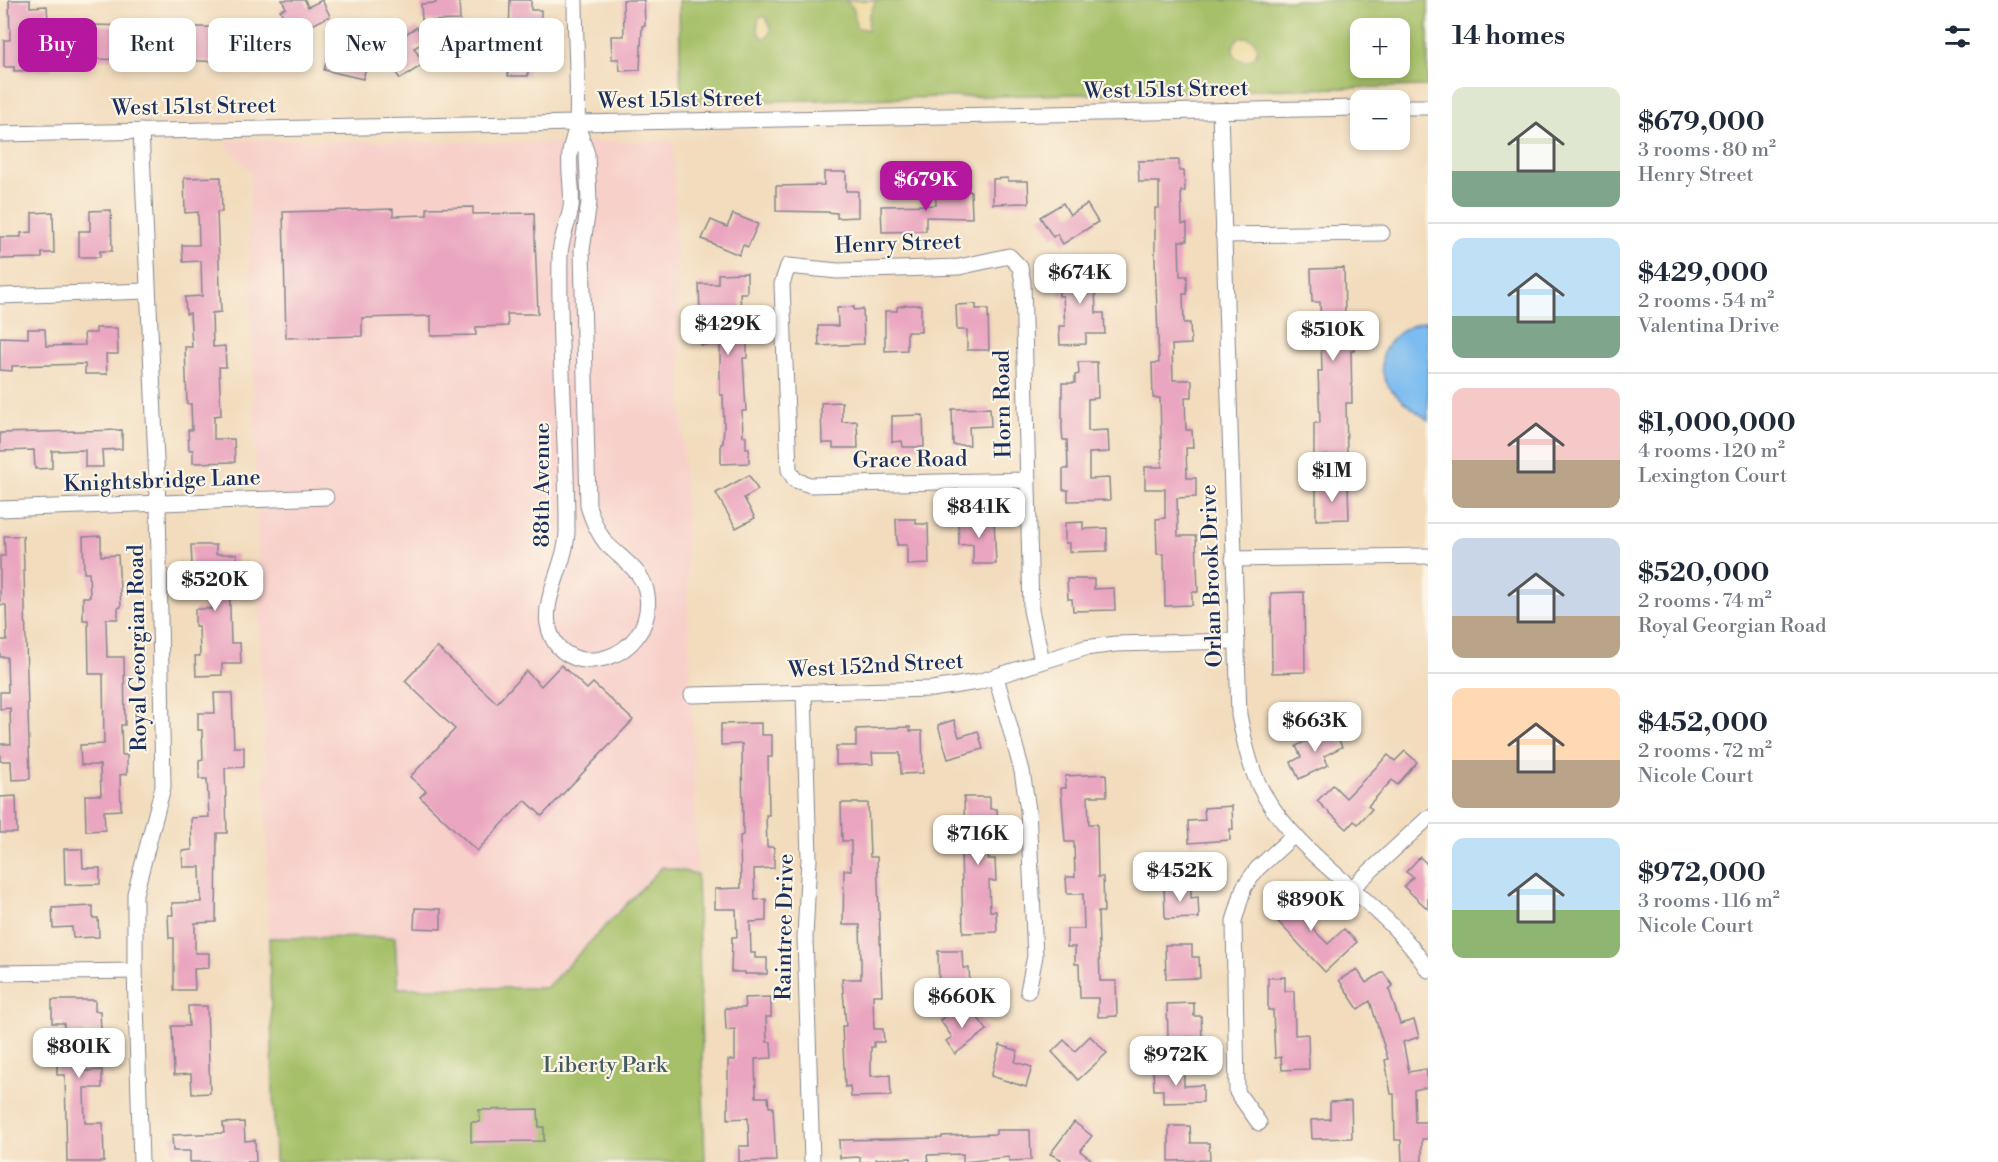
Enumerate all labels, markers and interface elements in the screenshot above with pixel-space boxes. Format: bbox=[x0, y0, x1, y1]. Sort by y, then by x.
chip: Buy bbox=[18, 18, 97, 72]
chip: Rent bbox=[109, 18, 196, 72]
chip: Filters bbox=[208, 18, 313, 72]
chip: New bbox=[325, 18, 407, 72]
chip: Apartment bbox=[419, 18, 564, 72]
map controls bbox=[1350, 18, 1410, 150]
button: + bbox=[1350, 18, 1410, 78]
text: 14 homes bbox=[1452, 20, 1565, 52]
icon: filters bbox=[1941, 20, 1974, 53]
street label: West 151st Street bbox=[1082, 75, 1249, 105]
street label: West 151st Street bbox=[596, 85, 763, 115]
button: − bbox=[1350, 90, 1410, 150]
street label: West 151st Street bbox=[110, 92, 277, 122]
text: $679,000 bbox=[1638, 106, 1765, 138]
icon: home bbox=[1500, 111, 1572, 183]
text: 3 rooms · 80 m² bbox=[1638, 138, 1776, 163]
pin: $679K bbox=[884, 161, 968, 212]
text: Henry Street bbox=[1638, 163, 1754, 188]
text: $679K bbox=[894, 168, 958, 193]
street label: Henry Street bbox=[834, 228, 962, 260]
pin: $674K bbox=[1038, 254, 1122, 305]
text: $429,000 bbox=[1638, 257, 1768, 289]
text: $674K bbox=[1048, 261, 1112, 286]
icon: home bbox=[1500, 262, 1572, 334]
text: 2 rooms · 54 m² bbox=[1638, 289, 1774, 314]
pin: $429K bbox=[686, 305, 770, 356]
pin: $510K bbox=[1291, 311, 1375, 362]
text: $429K bbox=[695, 312, 761, 337]
text: Valentina Drive bbox=[1638, 314, 1779, 339]
text: $510K bbox=[1301, 318, 1365, 343]
street label: Horn Road bbox=[989, 349, 1017, 458]
text: $1,000,000 bbox=[1638, 407, 1796, 439]
icon: home bbox=[1500, 412, 1572, 484]
street label: 88th Avenue bbox=[529, 422, 556, 548]
text: 4 rooms · 120 m² bbox=[1638, 439, 1785, 464]
street label: Grace Road bbox=[852, 445, 968, 474]
pin: $1M bbox=[1303, 452, 1361, 503]
text: $1M bbox=[1312, 459, 1352, 484]
street label: Knightsbridge Lane bbox=[63, 464, 261, 498]
text: Lexington Court bbox=[1638, 464, 1787, 489]
street label: Orlan Brook Drive bbox=[1195, 484, 1229, 668]
pin: $841K bbox=[937, 488, 1021, 539]
text: $841K bbox=[947, 495, 1011, 520]
street label: Royal Georgian Road bbox=[123, 544, 153, 752]
text: $520,000 bbox=[1638, 557, 1769, 589]
pin: $520K bbox=[173, 561, 257, 612]
icon: home bbox=[1500, 562, 1572, 634]
text: $520K bbox=[181, 568, 249, 593]
text: 2 rooms · 74 m² bbox=[1638, 589, 1772, 614]
text: Royal Georgian Road bbox=[1638, 614, 1826, 639]
street label: West 152nd Street bbox=[787, 648, 965, 684]
pin: $663K bbox=[1273, 702, 1357, 753]
text: $452,000 bbox=[1638, 707, 1768, 739]
text: $663K bbox=[1282, 709, 1348, 734]
icon: home bbox=[1500, 712, 1572, 784]
text: 2 rooms · 72 m² bbox=[1638, 739, 1772, 764]
text: Nicole Court bbox=[1638, 764, 1754, 789]
pin: $716K bbox=[936, 815, 1020, 866]
text: $716K bbox=[947, 822, 1009, 847]
pin: $452K bbox=[1138, 852, 1222, 903]
street label: Raintree Drive bbox=[770, 853, 800, 1001]
text: $972,000 bbox=[1638, 857, 1766, 889]
text: $452K bbox=[1147, 859, 1213, 884]
icon: home bbox=[1500, 862, 1572, 934]
pin: $890K bbox=[1269, 881, 1353, 932]
text: $890K bbox=[1277, 888, 1345, 913]
text: 3 rooms · 116 m² bbox=[1638, 889, 1780, 914]
text: Nicole Court bbox=[1638, 914, 1754, 939]
pin: $660K bbox=[920, 978, 1004, 1029]
text: $660K bbox=[928, 985, 996, 1010]
pin: $801K bbox=[37, 1028, 121, 1079]
text: $801K bbox=[47, 1035, 111, 1060]
pin: $972K bbox=[1134, 1036, 1218, 1087]
text: $972K bbox=[1144, 1043, 1208, 1068]
park label: Liberty Park bbox=[543, 1052, 669, 1079]

